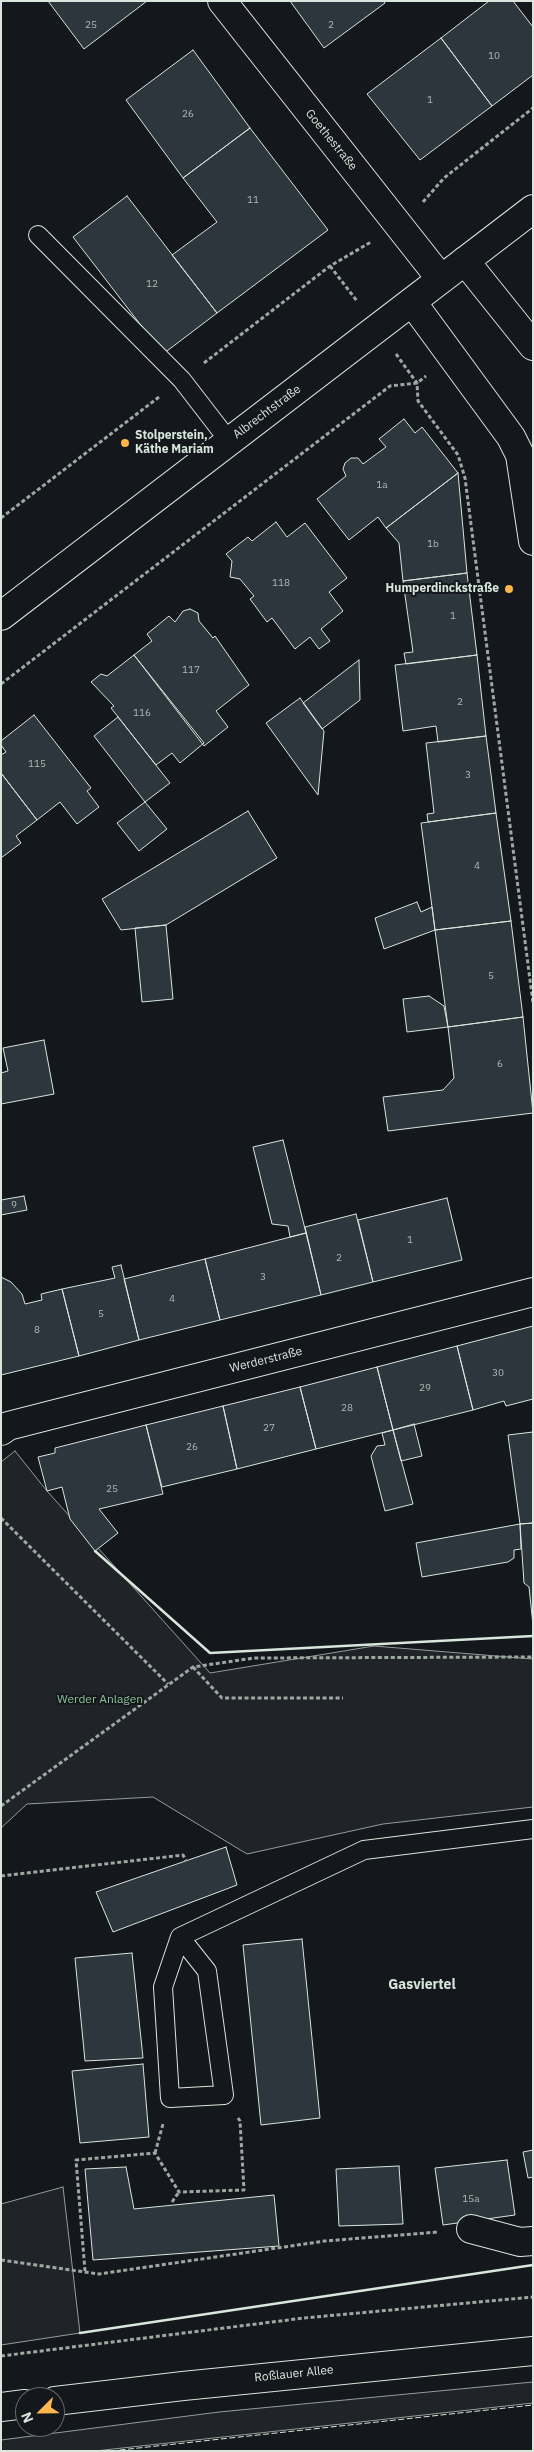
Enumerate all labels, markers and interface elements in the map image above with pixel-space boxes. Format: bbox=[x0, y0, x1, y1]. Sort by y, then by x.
house number: 25 bbox=[85, 19, 97, 31]
house number: 2 bbox=[328, 19, 334, 31]
house number: 10 bbox=[488, 50, 500, 62]
house number: 1 bbox=[427, 94, 433, 106]
street label: Goethestraße bbox=[302, 107, 360, 173]
house number: 26 bbox=[182, 108, 194, 120]
house number: 11 bbox=[247, 194, 259, 206]
house number: 12 bbox=[146, 278, 158, 290]
street label: Albrechtstraße bbox=[230, 382, 304, 442]
place label: Stolperstein, Käthe Mariam bbox=[135, 429, 214, 457]
marker: Stolperstein, Käthe Mariam bbox=[119, 437, 131, 449]
house number: 1a bbox=[376, 479, 388, 491]
house number: 1b bbox=[427, 538, 439, 550]
house number: 118 bbox=[272, 577, 290, 589]
place label: Humperdinckstraße bbox=[386, 582, 499, 596]
marker: Humperdinckstraße bbox=[503, 583, 515, 595]
house number: 1 bbox=[450, 610, 456, 622]
house number: 117 bbox=[182, 664, 200, 676]
house number: 2 bbox=[457, 696, 463, 708]
house number: 116 bbox=[133, 707, 151, 719]
house number: 115 bbox=[28, 758, 46, 770]
house number: 3 bbox=[465, 769, 471, 781]
house number: 4 bbox=[474, 860, 480, 872]
house number: 5 bbox=[488, 970, 494, 982]
house number: 6 bbox=[497, 1058, 503, 1070]
house number: 9 bbox=[11, 1199, 17, 1211]
house number: 1 bbox=[407, 1234, 413, 1246]
house number: 2 bbox=[336, 1252, 342, 1264]
house number: 3 bbox=[260, 1271, 266, 1283]
house number: 4 bbox=[169, 1293, 175, 1305]
house number: 5 bbox=[98, 1308, 104, 1320]
house number: 8 bbox=[34, 1324, 40, 1336]
street label: Werderstraße bbox=[228, 1344, 304, 1376]
house number: 30 bbox=[492, 1367, 504, 1379]
house number: 29 bbox=[419, 1382, 431, 1394]
house number: 28 bbox=[341, 1402, 353, 1414]
house number: 27 bbox=[263, 1422, 275, 1434]
house number: 26 bbox=[186, 1441, 198, 1453]
house number: 25 bbox=[106, 1483, 118, 1495]
park label: Werder Anlagen bbox=[57, 1693, 143, 1707]
district label: Gasviertel bbox=[388, 1977, 456, 1993]
house number: 15a bbox=[462, 2193, 480, 2205]
street label: Roßlauer Allee bbox=[254, 2363, 334, 2385]
north arrow bbox=[15, 2387, 65, 2437]
text: N bbox=[17, 2409, 37, 2426]

